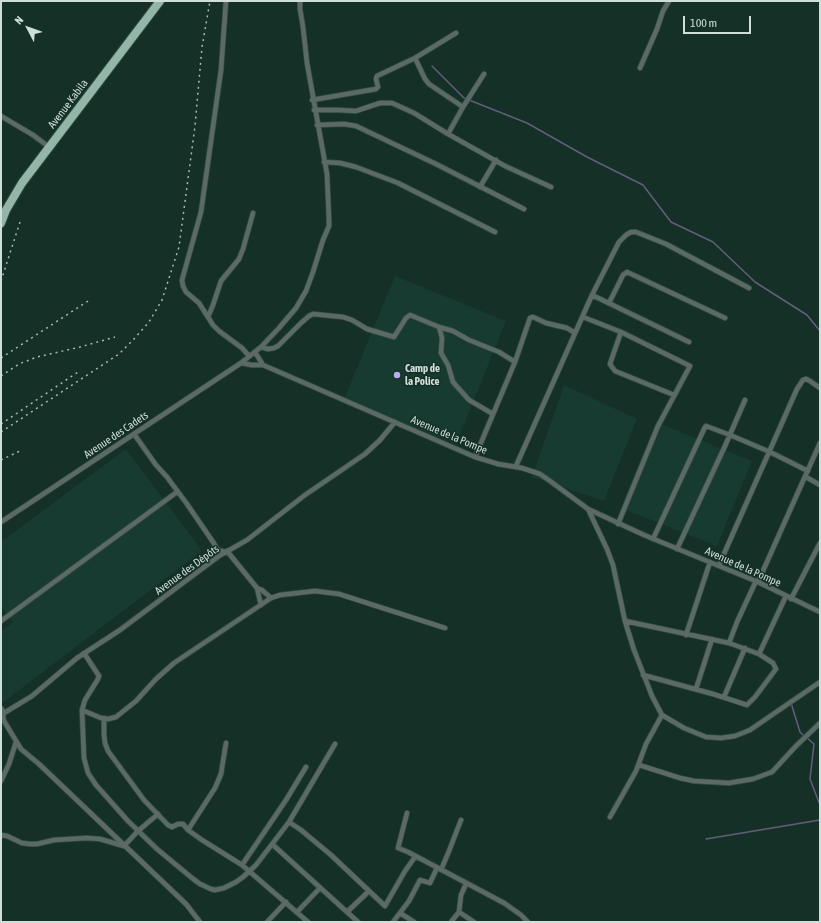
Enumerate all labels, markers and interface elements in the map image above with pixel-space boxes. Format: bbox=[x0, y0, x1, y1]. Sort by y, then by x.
north arrow bbox=[8, 8, 48, 48]
scale bar bbox=[685, 8, 753, 34]
text: N bbox=[12, 14, 26, 27]
text: 100 m bbox=[690, 16, 717, 30]
street label: Avenue Kabila bbox=[45, 77, 91, 131]
place label: Camp de la Police bbox=[405, 362, 440, 388]
marker: Camp de la Police bbox=[392, 370, 402, 380]
street label: Avenue des Cadets bbox=[81, 409, 151, 461]
street label: Avenue de la Pompe bbox=[409, 413, 489, 457]
street label: Avenue des Dépôts bbox=[152, 542, 222, 598]
street label: Avenue de la Pompe bbox=[703, 544, 783, 590]

